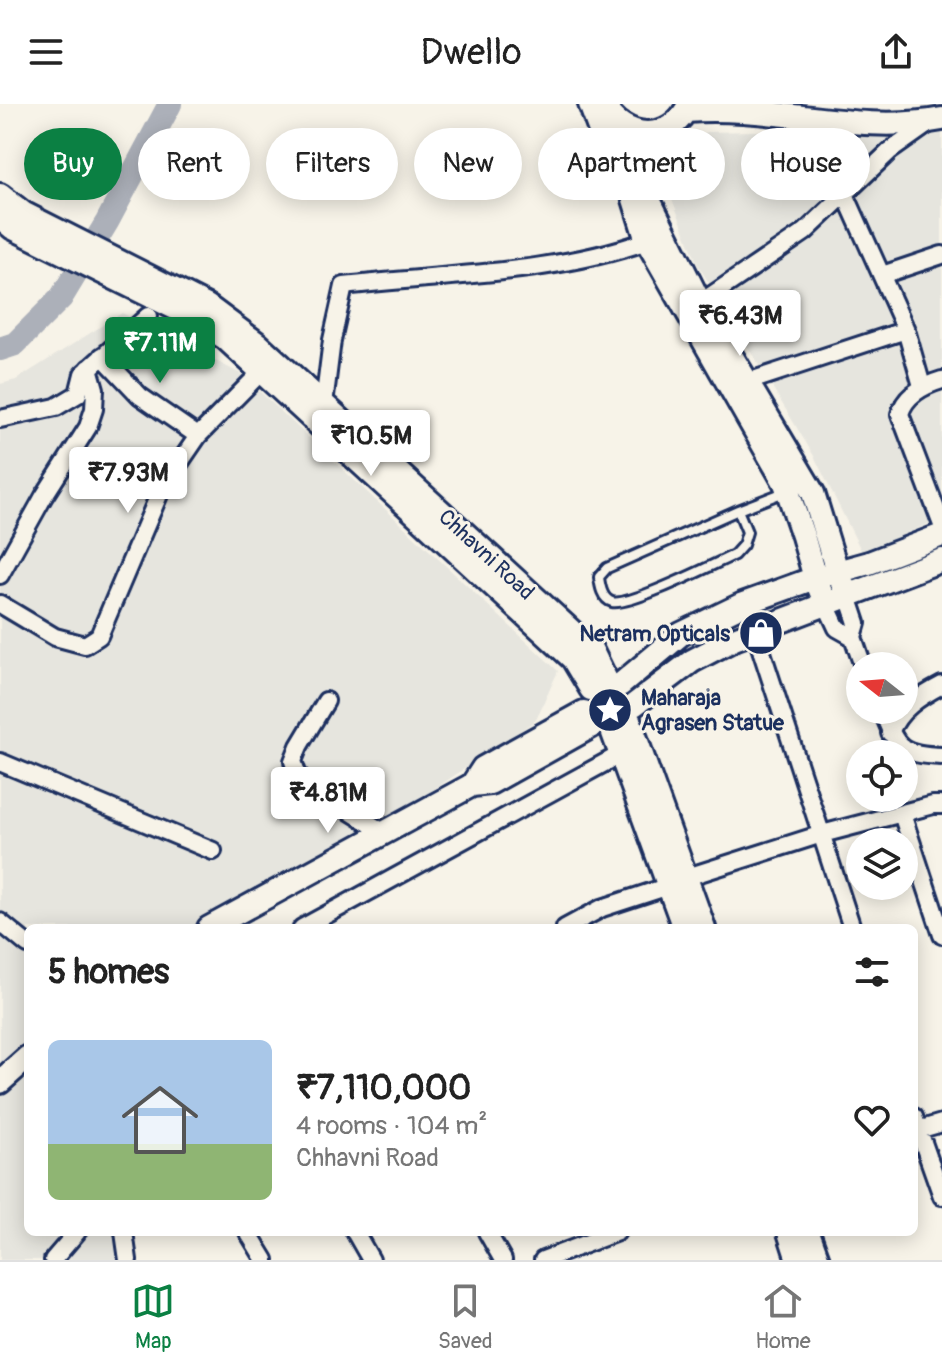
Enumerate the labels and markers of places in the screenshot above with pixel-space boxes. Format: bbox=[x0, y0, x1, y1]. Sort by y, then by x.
pin: ₹6.43M bbox=[675, 290, 805, 358]
pin: ₹7.11M bbox=[95, 317, 225, 385]
pin: ₹10.5M bbox=[306, 410, 436, 478]
pin: ₹7.93M bbox=[63, 447, 193, 515]
shop icon: Netram Opticals bbox=[737, 609, 785, 657]
place label: Netram Opticals bbox=[579, 620, 730, 648]
place label: Maharaja Agrasen Statue bbox=[641, 684, 785, 737]
place icon: Maharaja Agrasen Statue bbox=[586, 686, 634, 734]
pin: ₹4.81M bbox=[263, 767, 393, 835]

